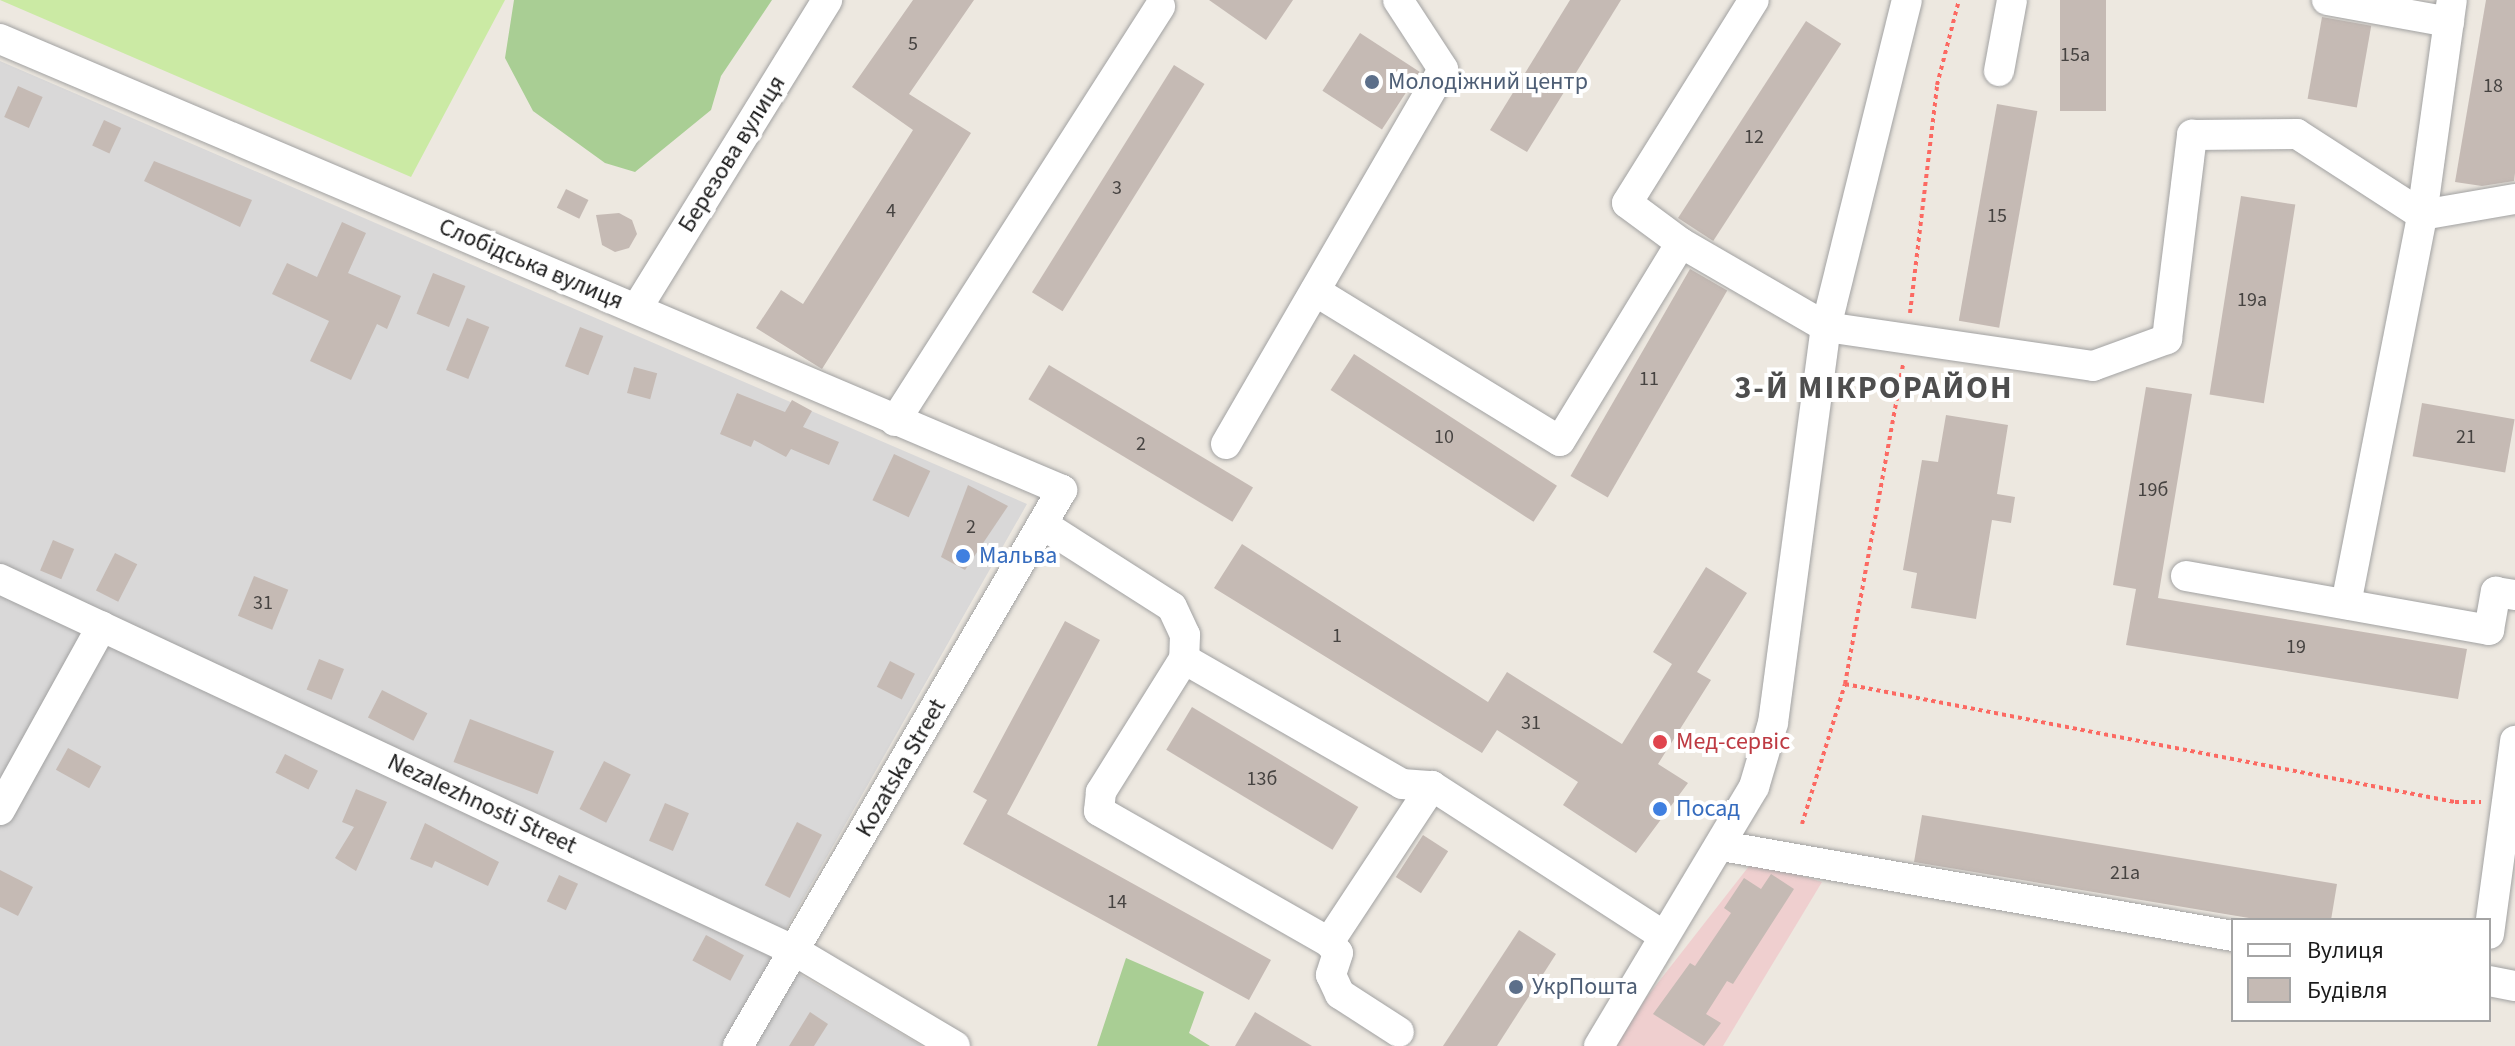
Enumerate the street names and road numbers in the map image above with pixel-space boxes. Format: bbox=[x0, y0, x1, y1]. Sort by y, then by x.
street label: Березова вулиця bbox=[672, 70, 792, 238]
street label: Слобідська вулиця bbox=[434, 212, 628, 316]
street label: Kozatska Street bbox=[850, 694, 952, 842]
street label: Nezalezhnosti Street bbox=[383, 748, 581, 860]

